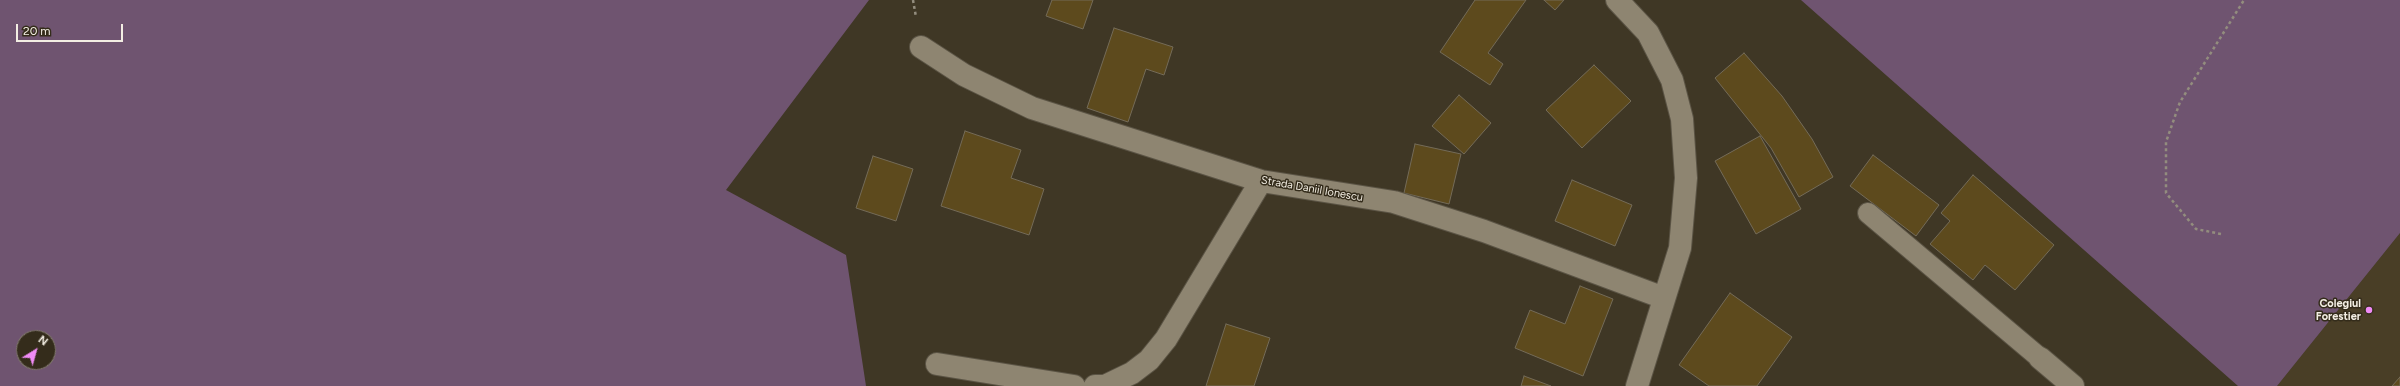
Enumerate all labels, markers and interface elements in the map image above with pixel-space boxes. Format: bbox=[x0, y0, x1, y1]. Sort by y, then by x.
scale bar bbox=[18, 16, 125, 42]
text: 20 m bbox=[23, 24, 51, 38]
street label: Strada Daniil Ionescu bbox=[1260, 174, 1364, 204]
place label: Colegiul Forestier bbox=[2316, 297, 2361, 323]
marker: Colegiul Forestier bbox=[2364, 305, 2374, 315]
north arrow bbox=[16, 330, 56, 370]
text: N bbox=[36, 333, 50, 349]

